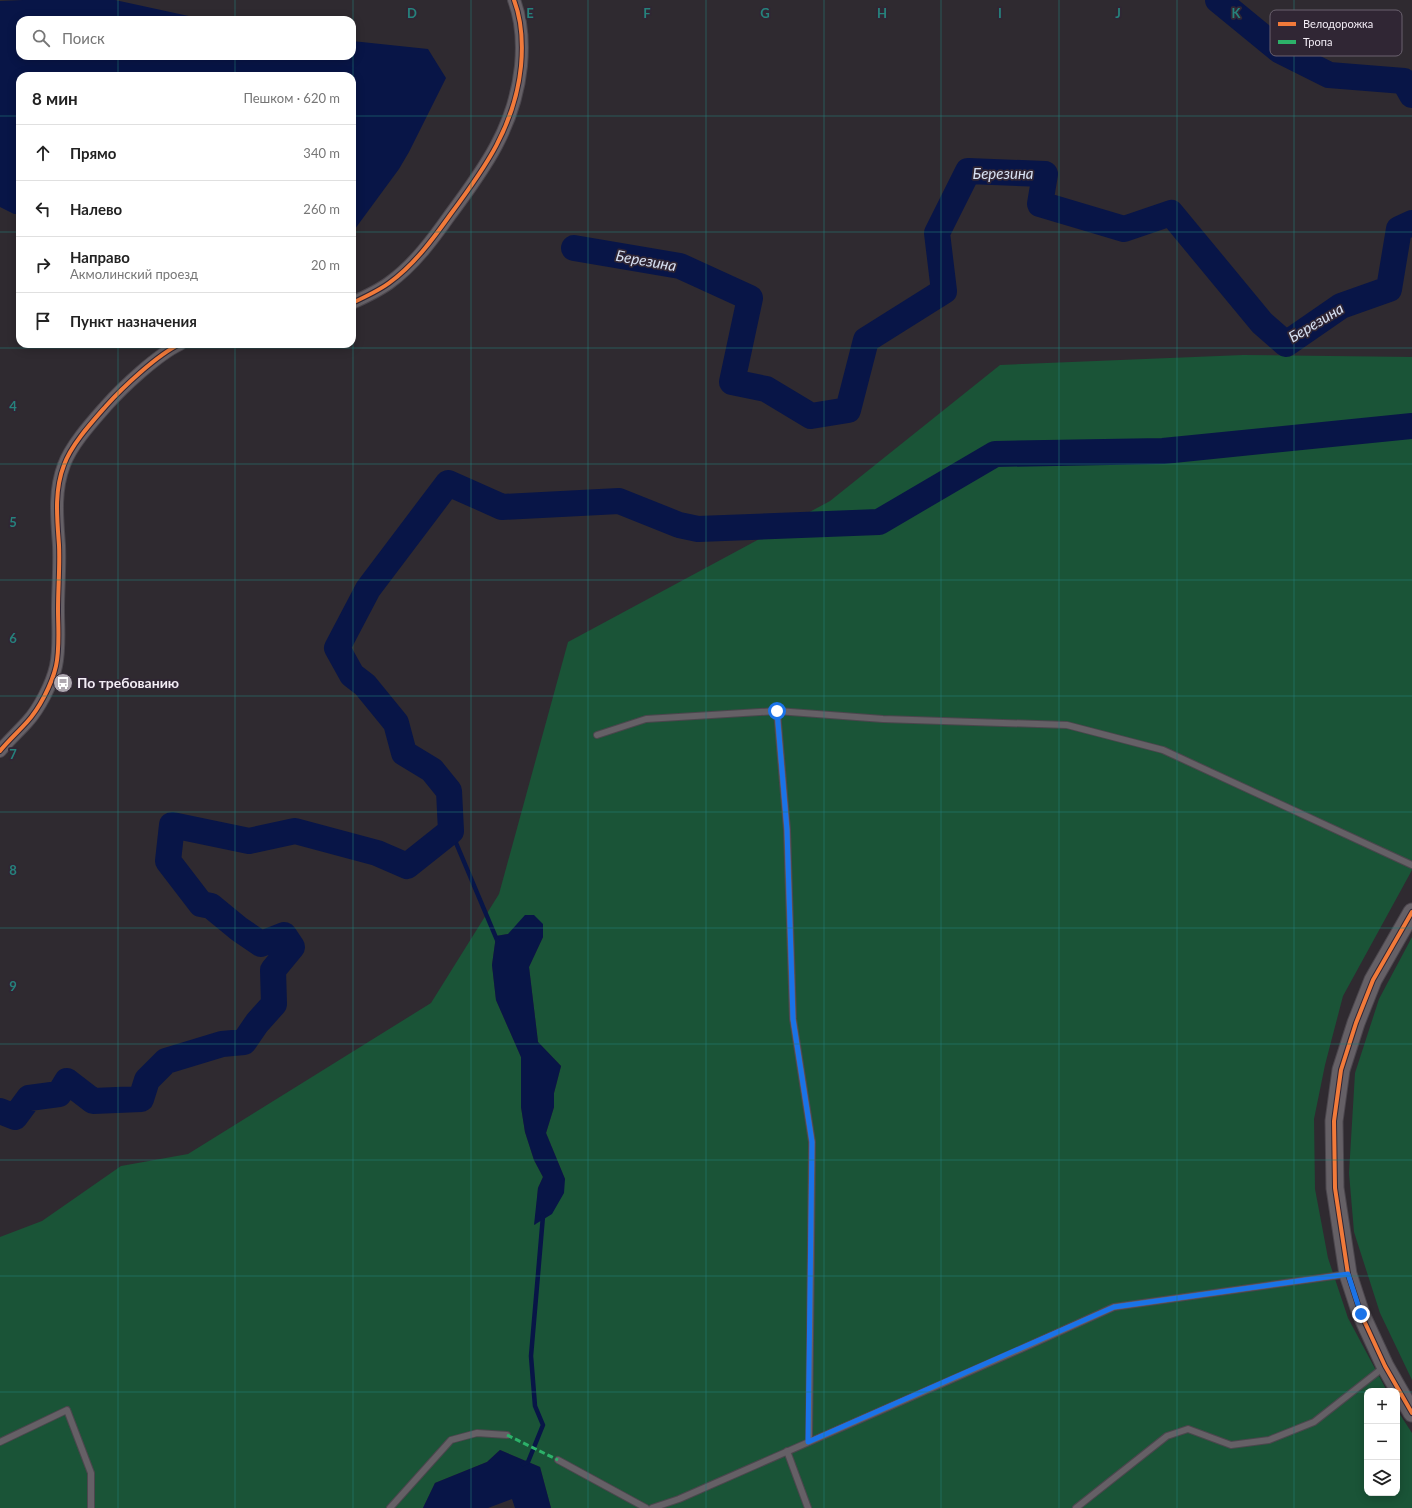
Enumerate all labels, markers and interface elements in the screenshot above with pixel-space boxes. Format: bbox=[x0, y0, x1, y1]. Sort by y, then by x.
text: D bbox=[407, 5, 417, 21]
text: E bbox=[526, 5, 534, 21]
text: F bbox=[643, 5, 651, 21]
text: G bbox=[760, 5, 770, 21]
text: H bbox=[877, 5, 887, 21]
text: I bbox=[998, 5, 1002, 21]
text: J bbox=[1115, 5, 1121, 21]
text: K bbox=[1232, 5, 1242, 21]
legend bbox=[1270, 10, 1402, 56]
search box bbox=[16, 16, 356, 60]
text: Велодорожка bbox=[1303, 17, 1373, 30]
icon: search bbox=[30, 27, 52, 49]
text: Поиск bbox=[62, 29, 105, 47]
text: Тропа bbox=[1303, 35, 1332, 48]
text: 8 мин bbox=[32, 88, 78, 109]
text: Пешком · 620 m bbox=[243, 90, 340, 106]
icon: ahead bbox=[32, 142, 54, 164]
text: Прямо bbox=[70, 144, 116, 162]
text: 340 m bbox=[303, 145, 340, 161]
water label: Березина bbox=[972, 164, 1034, 182]
icon: left bbox=[32, 198, 54, 220]
text: Налево bbox=[70, 200, 122, 218]
text: 260 m bbox=[303, 201, 340, 217]
water label: Березина bbox=[615, 246, 678, 274]
text: Направо bbox=[70, 248, 130, 266]
icon: right bbox=[32, 254, 54, 276]
text: 20 m bbox=[311, 257, 340, 273]
text: Акмолинский проезд bbox=[70, 266, 198, 282]
water label: Березина bbox=[1285, 299, 1347, 346]
icon: arrive bbox=[32, 310, 54, 332]
text: Пункт назначения bbox=[70, 312, 197, 330]
text: 4 bbox=[9, 398, 17, 414]
text: 5 bbox=[9, 514, 17, 530]
text: 6 bbox=[9, 630, 17, 646]
bus stop icon: По требованию bbox=[52, 672, 74, 694]
place label: По требованию bbox=[77, 674, 179, 691]
route start bbox=[768, 702, 786, 720]
text: 7 bbox=[9, 746, 17, 762]
text: 8 bbox=[9, 862, 17, 878]
text: 9 bbox=[9, 978, 17, 994]
route end bbox=[1352, 1305, 1370, 1323]
map controls bbox=[1364, 1388, 1400, 1496]
button: + bbox=[1364, 1388, 1400, 1424]
button: − bbox=[1364, 1424, 1400, 1460]
button: layers bbox=[1364, 1460, 1400, 1496]

